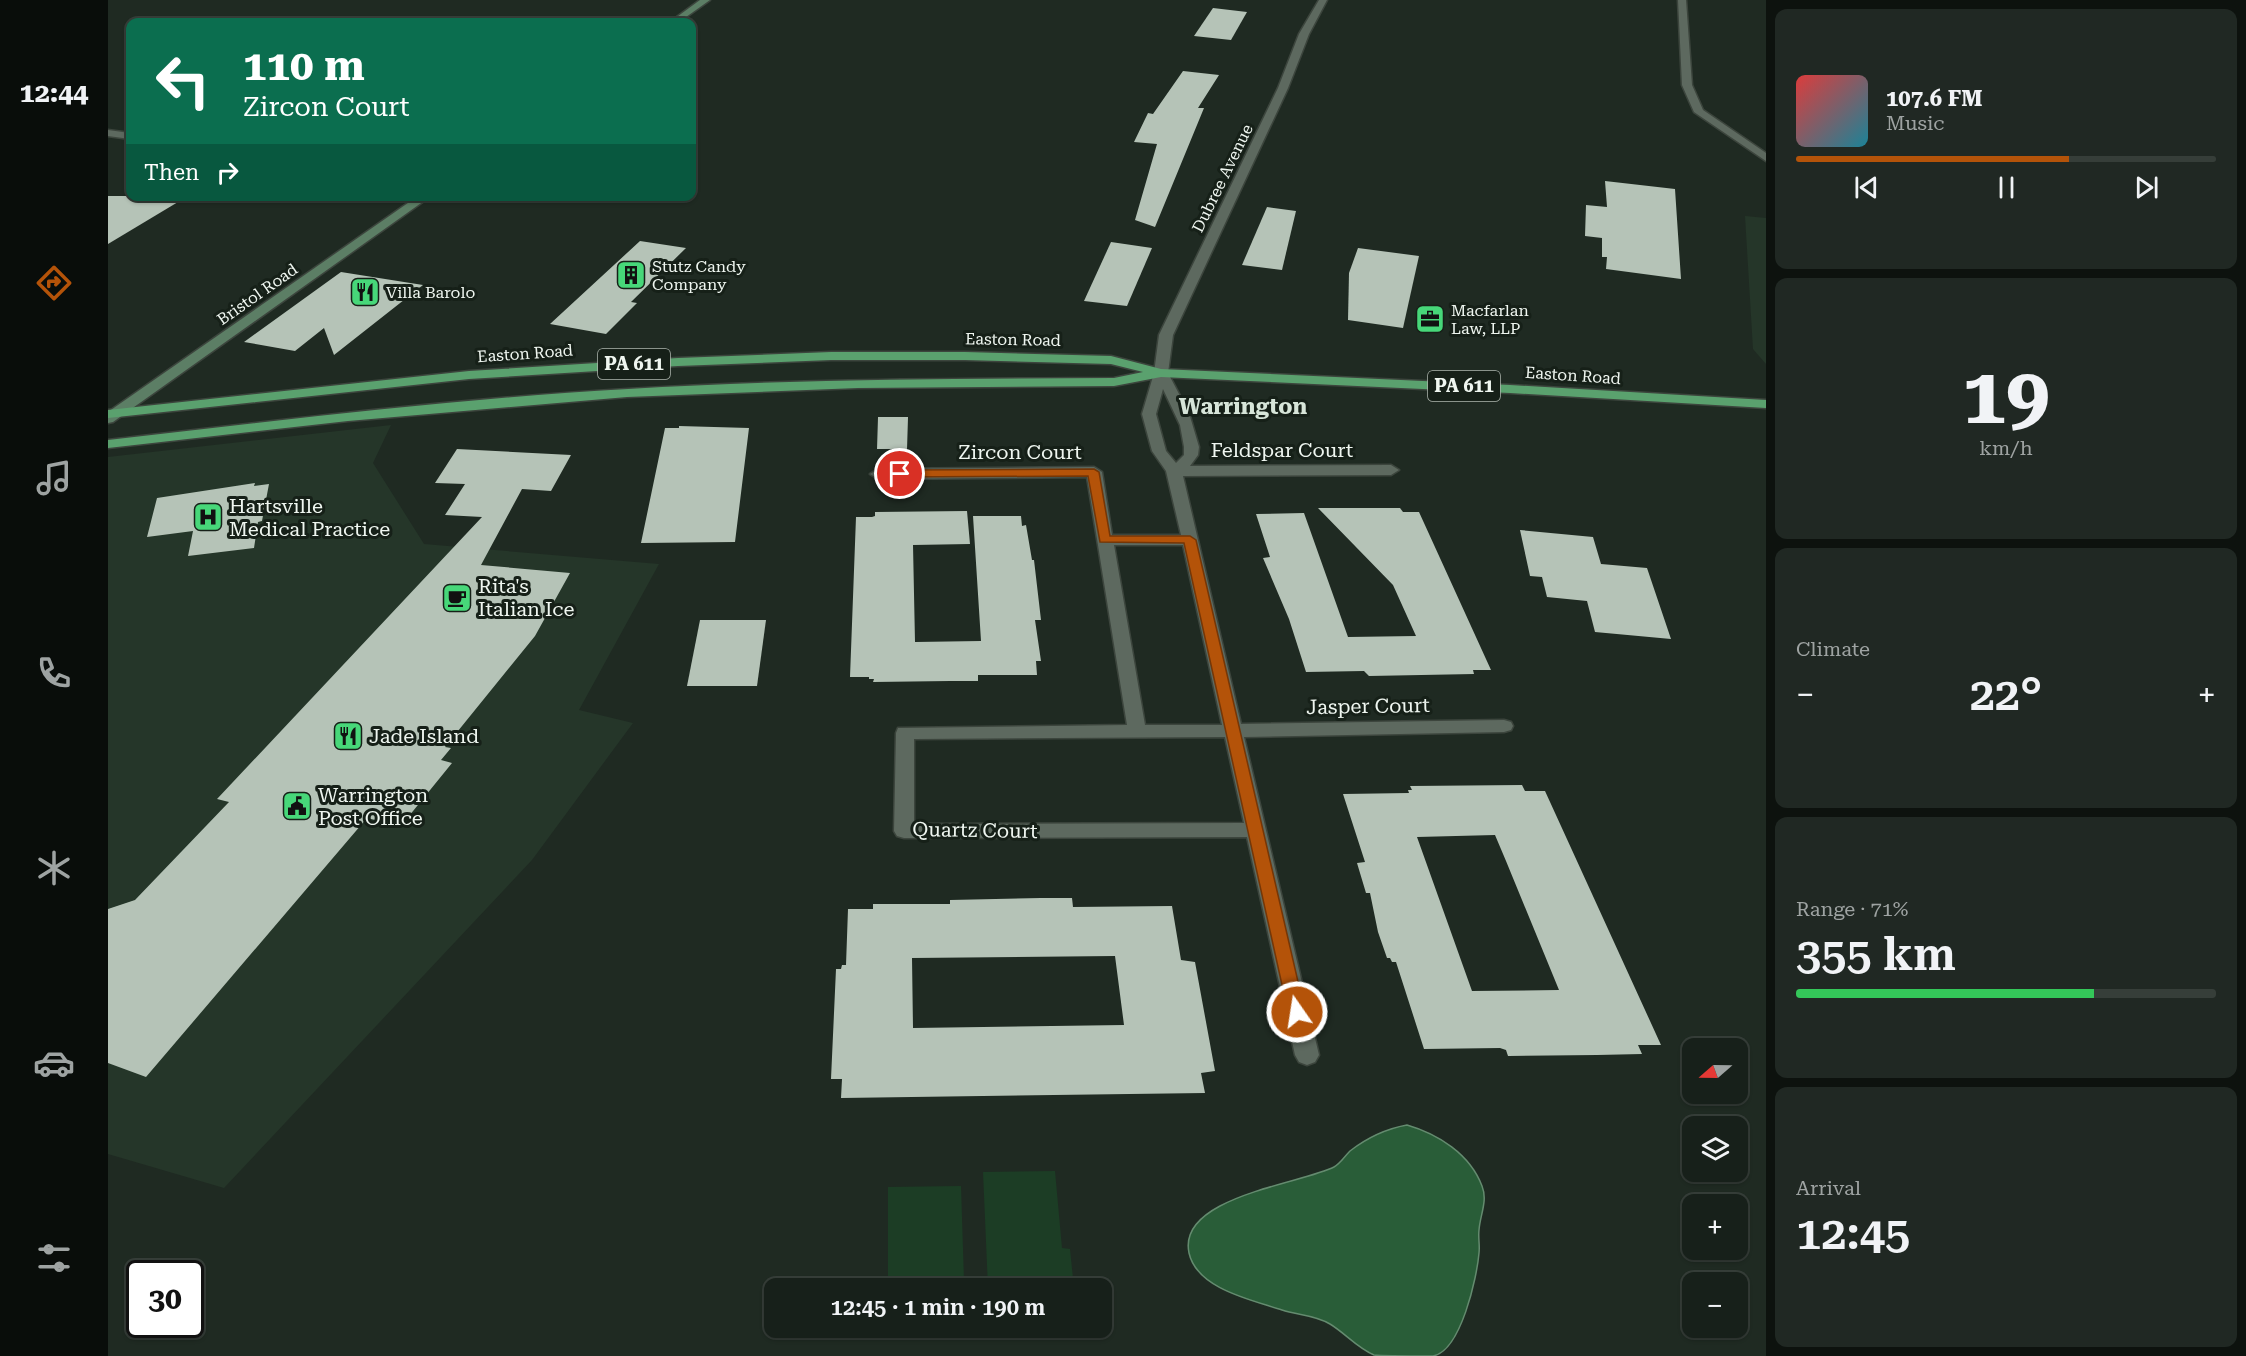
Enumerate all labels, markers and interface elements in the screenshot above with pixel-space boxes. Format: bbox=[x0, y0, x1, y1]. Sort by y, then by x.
text: 110 m bbox=[243, 41, 365, 90]
icon: left bbox=[144, 42, 222, 120]
text: 12:44 bbox=[20, 77, 88, 109]
text: 107.6 FM bbox=[1886, 86, 1983, 111]
text: Zircon Court bbox=[243, 91, 410, 123]
text: Music bbox=[1886, 111, 1945, 135]
street label: Dubree Avenue bbox=[1188, 121, 1257, 235]
icon: right bbox=[211, 156, 244, 189]
text: Then bbox=[144, 160, 199, 185]
icon: previous bbox=[1850, 171, 1883, 204]
icon: pause bbox=[1990, 171, 2023, 204]
icon: next bbox=[2130, 171, 2163, 204]
place label: Stutz Candy Company bbox=[652, 257, 746, 294]
building icon: Stutz Candy Company bbox=[615, 259, 647, 291]
street label: Bristol Road bbox=[213, 260, 301, 329]
icon: directions bbox=[33, 262, 75, 304]
restaurant icon: Villa Barolo bbox=[349, 276, 381, 308]
place label: Villa Barolo bbox=[386, 283, 475, 302]
place label: Macfarlan Law, LLP bbox=[1451, 301, 1529, 338]
office icon: Macfarlan Law, LLP bbox=[1414, 303, 1446, 335]
street label: Easton Road bbox=[965, 329, 1061, 350]
street label: Easton Road bbox=[477, 341, 574, 366]
road number: PA 611 bbox=[598, 349, 670, 379]
text: 19 bbox=[1962, 351, 2050, 442]
street label: Easton Road bbox=[1524, 363, 1621, 388]
road number: PA 611 bbox=[1428, 371, 1500, 401]
district label: Warrington bbox=[1179, 394, 1307, 419]
text: km/h bbox=[1979, 436, 2033, 460]
street label: Feldspar Court bbox=[1211, 438, 1354, 462]
street label: Zircon Court bbox=[958, 440, 1082, 464]
pin bbox=[874, 448, 925, 499]
icon: music bbox=[33, 457, 75, 499]
icon: arrive bbox=[883, 457, 916, 490]
place label: Hartsville Medical Practice bbox=[229, 494, 390, 541]
hospital icon: Hartsville Medical Practice bbox=[192, 501, 224, 533]
place label: Rita's Italian Ice bbox=[478, 574, 575, 621]
cafe icon: Rita's Italian Ice bbox=[441, 582, 473, 614]
text: Climate bbox=[1796, 637, 1870, 661]
icon: phone bbox=[33, 652, 75, 694]
text: 22° bbox=[1970, 668, 2042, 721]
text: − bbox=[1796, 675, 1814, 714]
text: + bbox=[2198, 675, 2216, 714]
street label: Jasper Court bbox=[1306, 693, 1431, 719]
restaurant icon: Jade Island bbox=[332, 720, 364, 752]
place label: Jade Island bbox=[369, 724, 479, 748]
place label: Warrington Post Office bbox=[318, 783, 428, 830]
public building icon: Warrington Post Office bbox=[281, 790, 313, 822]
street label: Quartz Court bbox=[912, 817, 1038, 843]
icon: climate bbox=[33, 847, 75, 889]
text: Range · 71% bbox=[1796, 897, 1908, 921]
text: 355 km bbox=[1796, 928, 1956, 981]
position arrow bbox=[1265, 980, 1329, 1044]
north arrow bbox=[1682, 1038, 1748, 1104]
map controls bbox=[1682, 1038, 1748, 1338]
icon: car bbox=[33, 1042, 75, 1084]
button: layers bbox=[1682, 1116, 1748, 1182]
text: Arrival bbox=[1796, 1176, 1861, 1200]
button: + bbox=[1682, 1194, 1748, 1260]
text: 12:45 bbox=[1796, 1207, 1910, 1260]
icon: filters bbox=[33, 1237, 75, 1279]
speed limit sign: 30 bbox=[126, 1260, 204, 1338]
button: − bbox=[1682, 1272, 1748, 1338]
text: 12:45 · 1 min · 190 m bbox=[831, 1295, 1045, 1320]

